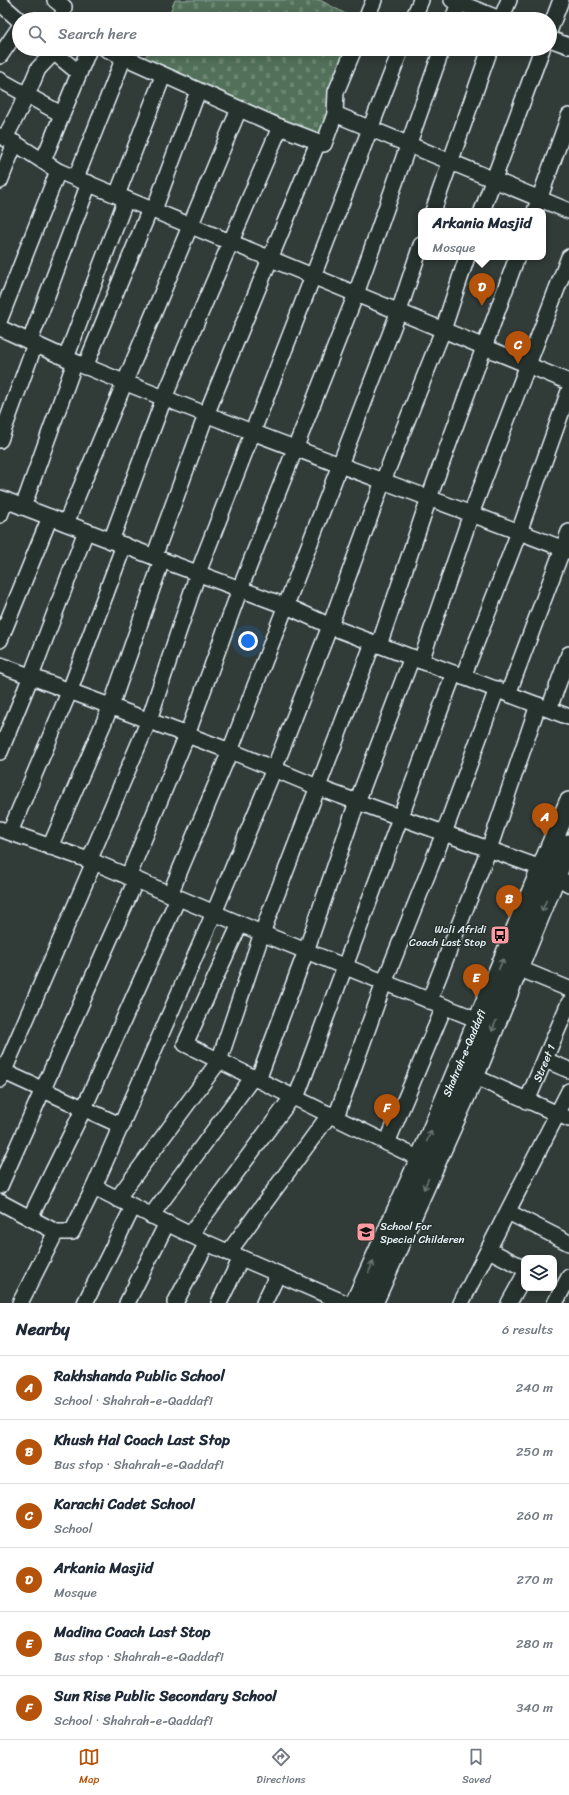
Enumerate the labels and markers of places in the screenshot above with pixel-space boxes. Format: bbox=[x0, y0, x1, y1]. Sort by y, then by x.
pin: D bbox=[469, 273, 495, 306]
pin: C bbox=[505, 331, 531, 364]
pin: A bbox=[532, 803, 558, 836]
pin: B bbox=[496, 885, 522, 918]
place label: Wali Afridi Coach Last Stop bbox=[409, 920, 487, 952]
bus stop icon: Wali Afridi Coach Last Stop bbox=[489, 924, 511, 946]
pin: E bbox=[463, 964, 489, 997]
pin: F bbox=[374, 1094, 400, 1127]
place label: School For Special Childeren bbox=[380, 1217, 464, 1249]
school or university icon: School For Special Childeren bbox=[355, 1221, 377, 1243]

